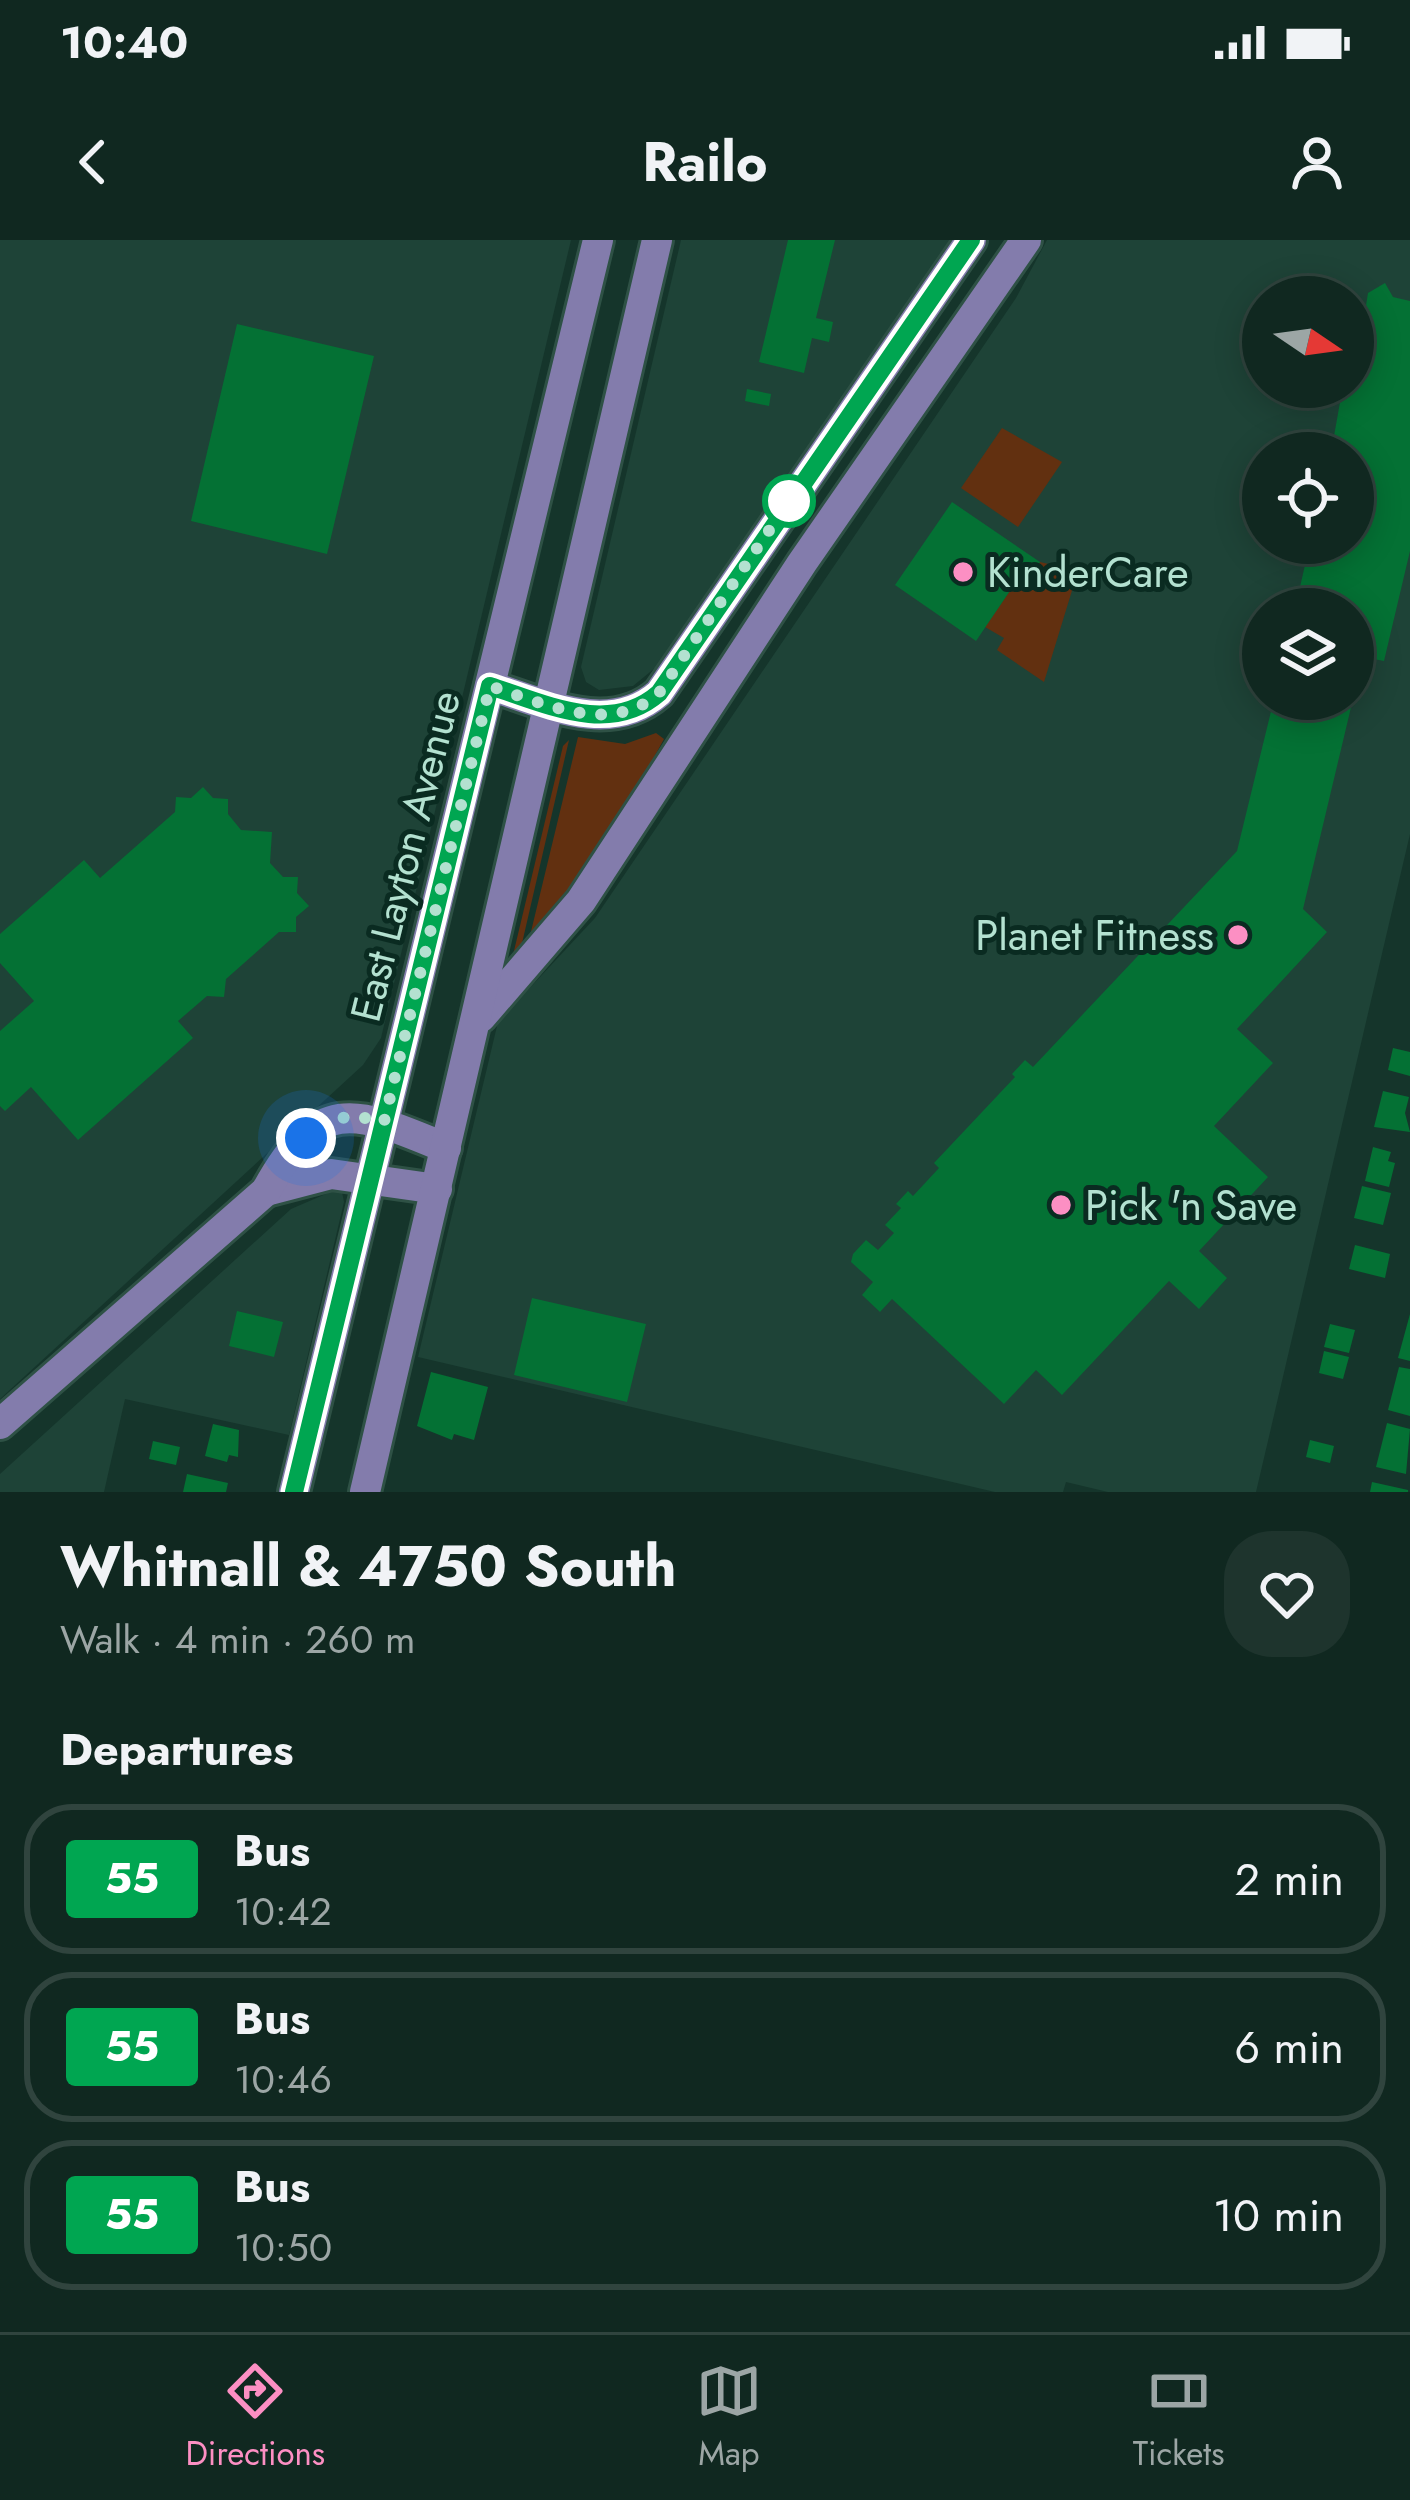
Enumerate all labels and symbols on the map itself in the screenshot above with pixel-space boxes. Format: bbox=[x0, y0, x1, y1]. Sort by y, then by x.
north arrow bbox=[1242, 276, 1374, 408]
unlabelled marker bbox=[764, 476, 814, 526]
place label: KinderCare bbox=[987, 542, 1189, 603]
marker: KinderCare bbox=[950, 559, 976, 585]
street label: East Layton Avenue bbox=[335, 684, 476, 1028]
place label: Planet Fitness bbox=[975, 905, 1214, 966]
marker: Planet Fitness bbox=[1225, 922, 1251, 948]
your location bbox=[276, 1108, 336, 1168]
place label: Pick 'n Save bbox=[1085, 1175, 1297, 1236]
marker: Pick 'n Save bbox=[1048, 1192, 1074, 1218]

